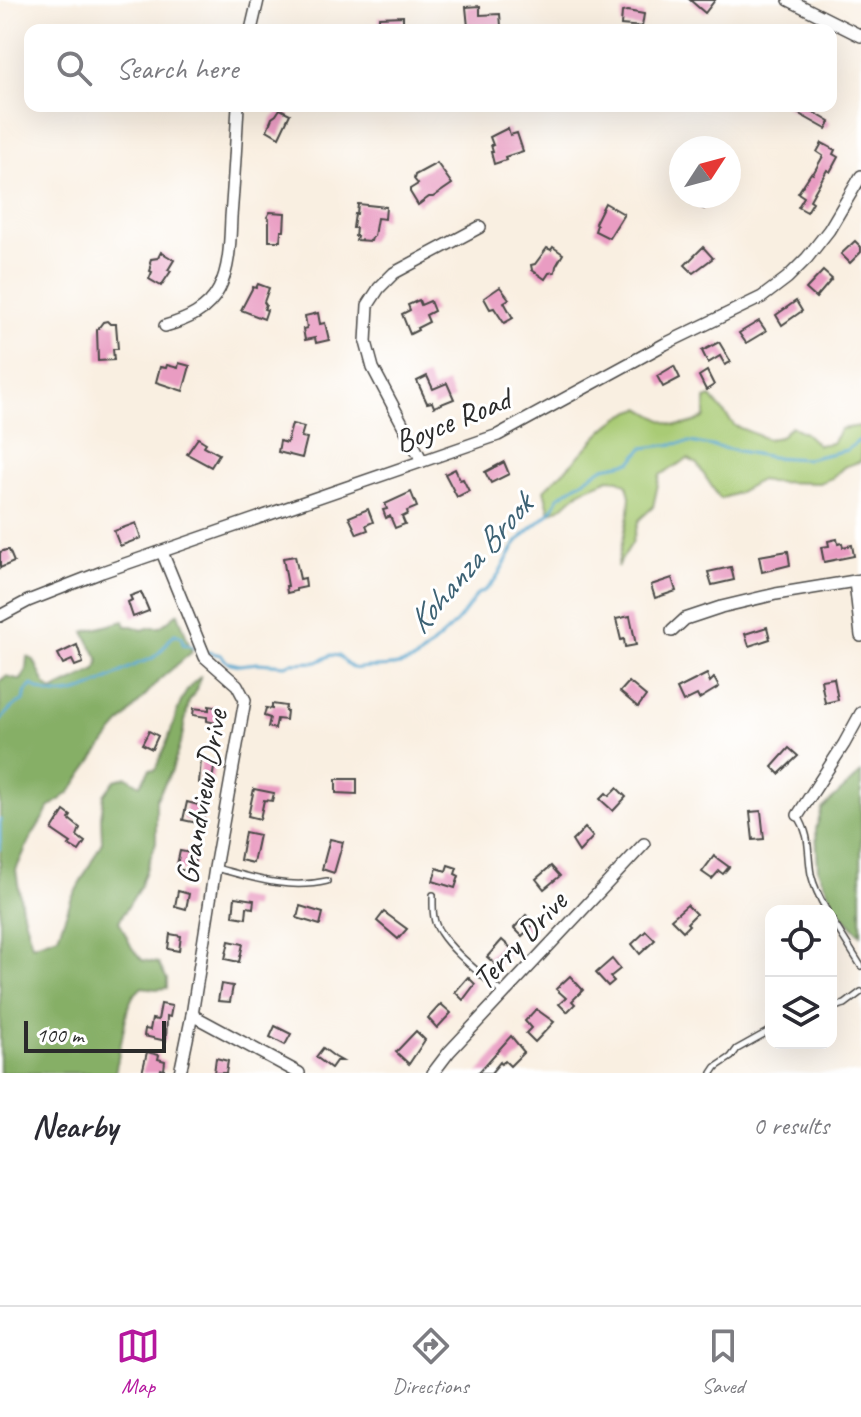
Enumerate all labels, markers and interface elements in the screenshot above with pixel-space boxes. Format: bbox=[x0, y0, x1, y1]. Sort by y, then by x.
search box bbox=[24, 24, 837, 112]
icon: search bbox=[52, 46, 96, 90]
text: Search here bbox=[116, 49, 238, 87]
north arrow bbox=[669, 136, 741, 208]
street label: Boyce Road bbox=[388, 377, 520, 462]
water label: Kohanza Brook bbox=[397, 480, 545, 642]
street label: Grandview Drive bbox=[166, 704, 237, 888]
street label: Terry Drive bbox=[463, 880, 577, 999]
map controls bbox=[765, 905, 837, 1049]
button: locate bbox=[765, 905, 837, 977]
button: layers bbox=[765, 977, 837, 1049]
scale bar bbox=[24, 1017, 166, 1053]
text: 100 m bbox=[36, 1021, 83, 1049]
text: Nearby bbox=[32, 1104, 118, 1147]
text: 0 results bbox=[753, 1109, 829, 1142]
tab: Map bbox=[116, 1324, 160, 1400]
tab: Directions bbox=[392, 1324, 469, 1400]
tab: Saved bbox=[701, 1324, 745, 1400]

